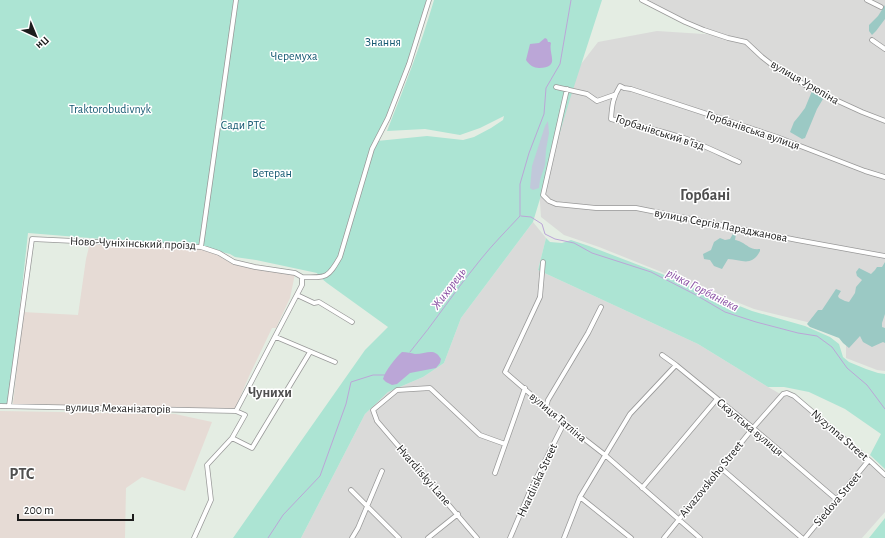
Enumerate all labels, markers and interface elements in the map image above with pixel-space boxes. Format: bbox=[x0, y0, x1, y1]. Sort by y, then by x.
north arrow bbox=[16, 16, 56, 56]
text: Пн bbox=[34, 34, 51, 51]
park label: Знання bbox=[365, 36, 401, 48]
park label: Черемуха bbox=[271, 50, 318, 63]
street label: вулиця Урюпіна bbox=[768, 58, 842, 108]
park label: Traktorobudivnyk bbox=[69, 103, 152, 116]
street label: Горбанівська вулиця bbox=[704, 108, 802, 153]
street label: Горбанівський в'їзд bbox=[614, 112, 706, 152]
park label: Сади РТС bbox=[221, 119, 266, 131]
park label: Ветеран bbox=[252, 167, 292, 179]
district label: Горбані bbox=[680, 187, 730, 203]
street label: вулиця Сергія Параджанова bbox=[653, 206, 789, 245]
street label: Ново-Чуніхінський проїзд bbox=[70, 235, 196, 252]
water label: Жихорець bbox=[429, 266, 469, 312]
water label: річка Горбанівка bbox=[664, 267, 741, 314]
district label: Чунихи bbox=[248, 386, 292, 400]
street label: вулиця Татліна bbox=[527, 390, 589, 445]
street label: Скаутська вулиця bbox=[714, 396, 786, 459]
street label: вулиця Механізаторів bbox=[65, 401, 171, 416]
street label: Nyzynna Street bbox=[809, 407, 871, 464]
street label: Aivazovskoho Street bbox=[677, 439, 745, 519]
street label: Hvardiiska Street bbox=[515, 441, 559, 519]
street label: Hvardiiskyi Lane bbox=[394, 442, 453, 508]
district label: РТС bbox=[9, 466, 35, 482]
street label: Siedova Street bbox=[811, 469, 863, 528]
scale bar bbox=[18, 496, 133, 522]
text: 200 m bbox=[24, 504, 54, 516]

